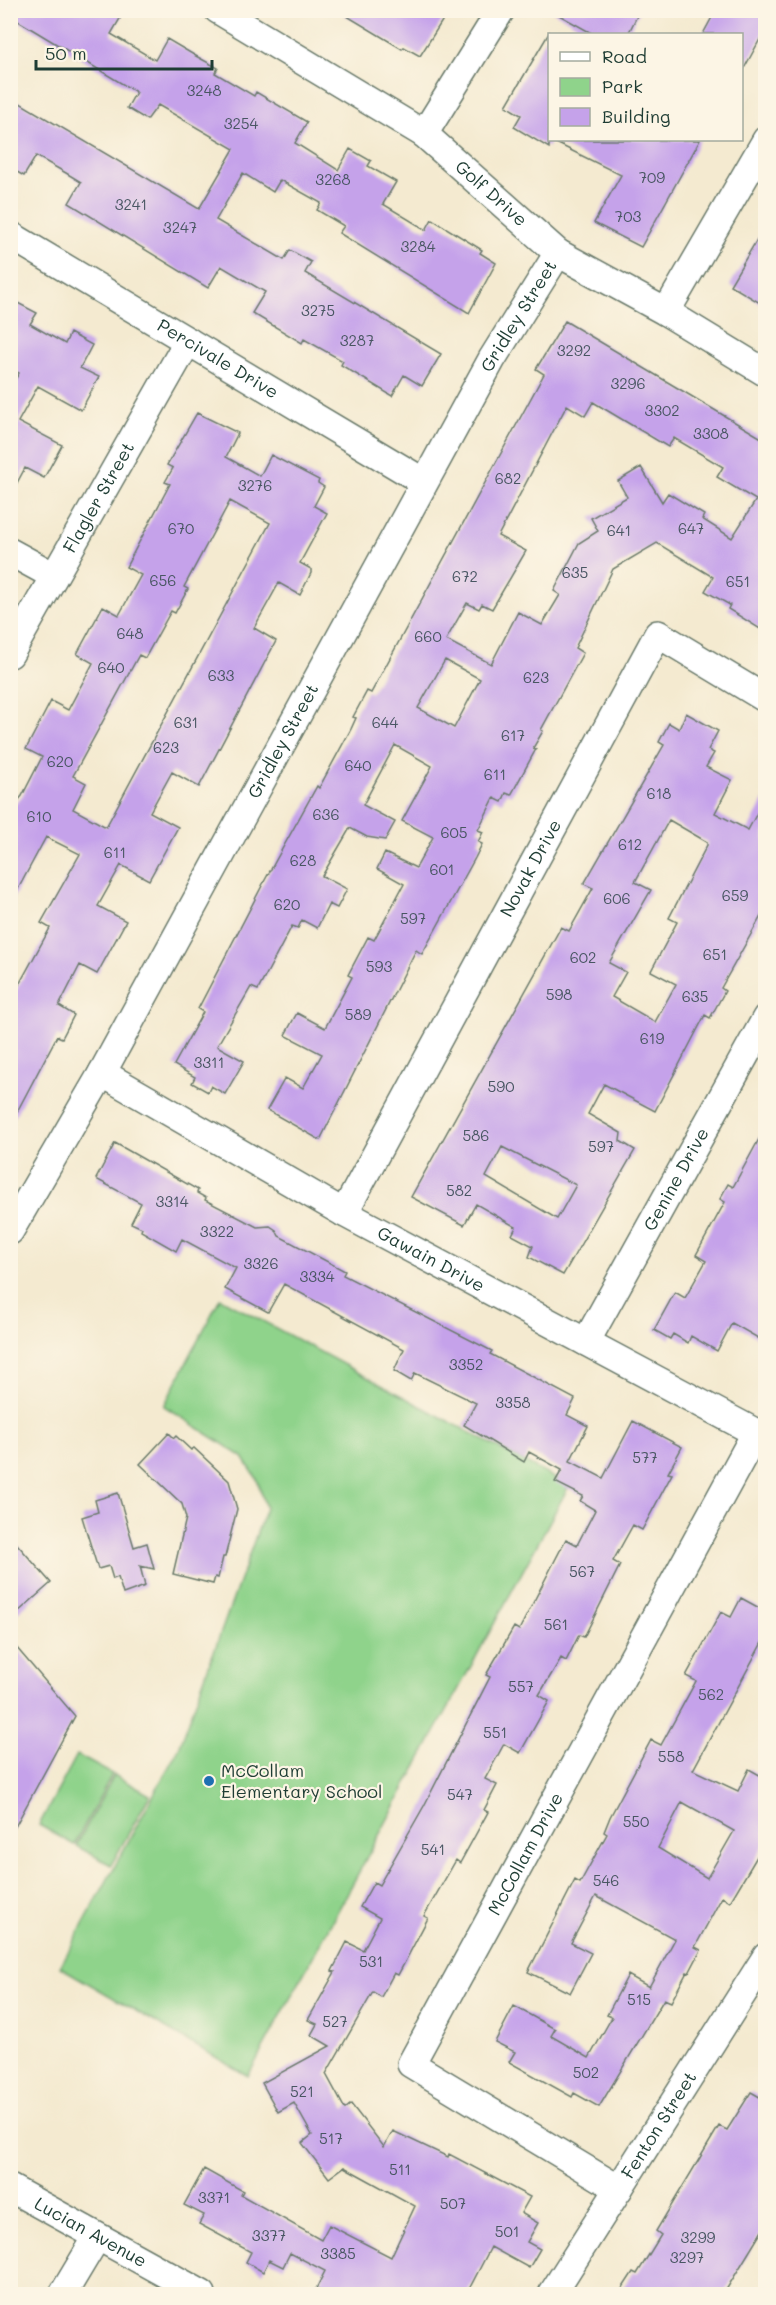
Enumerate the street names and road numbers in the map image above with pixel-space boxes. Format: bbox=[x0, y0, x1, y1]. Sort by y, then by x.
street label: Golf Drive bbox=[450, 154, 533, 231]
street label: Gridley Street bbox=[474, 255, 562, 376]
street label: Percivale Drive bbox=[153, 313, 283, 404]
street label: Flagler Street bbox=[57, 437, 139, 557]
street label: Gridley Street bbox=[241, 679, 324, 802]
street label: Novak Drive bbox=[494, 815, 566, 921]
street label: Genine Drive bbox=[637, 1123, 714, 1235]
street label: Gawain Drive bbox=[373, 1220, 489, 1297]
street label: McCollam Drive bbox=[482, 1788, 568, 1919]
street label: Fenton Street bbox=[615, 2066, 701, 2183]
street label: Lucian Avenue bbox=[31, 2191, 151, 2272]

